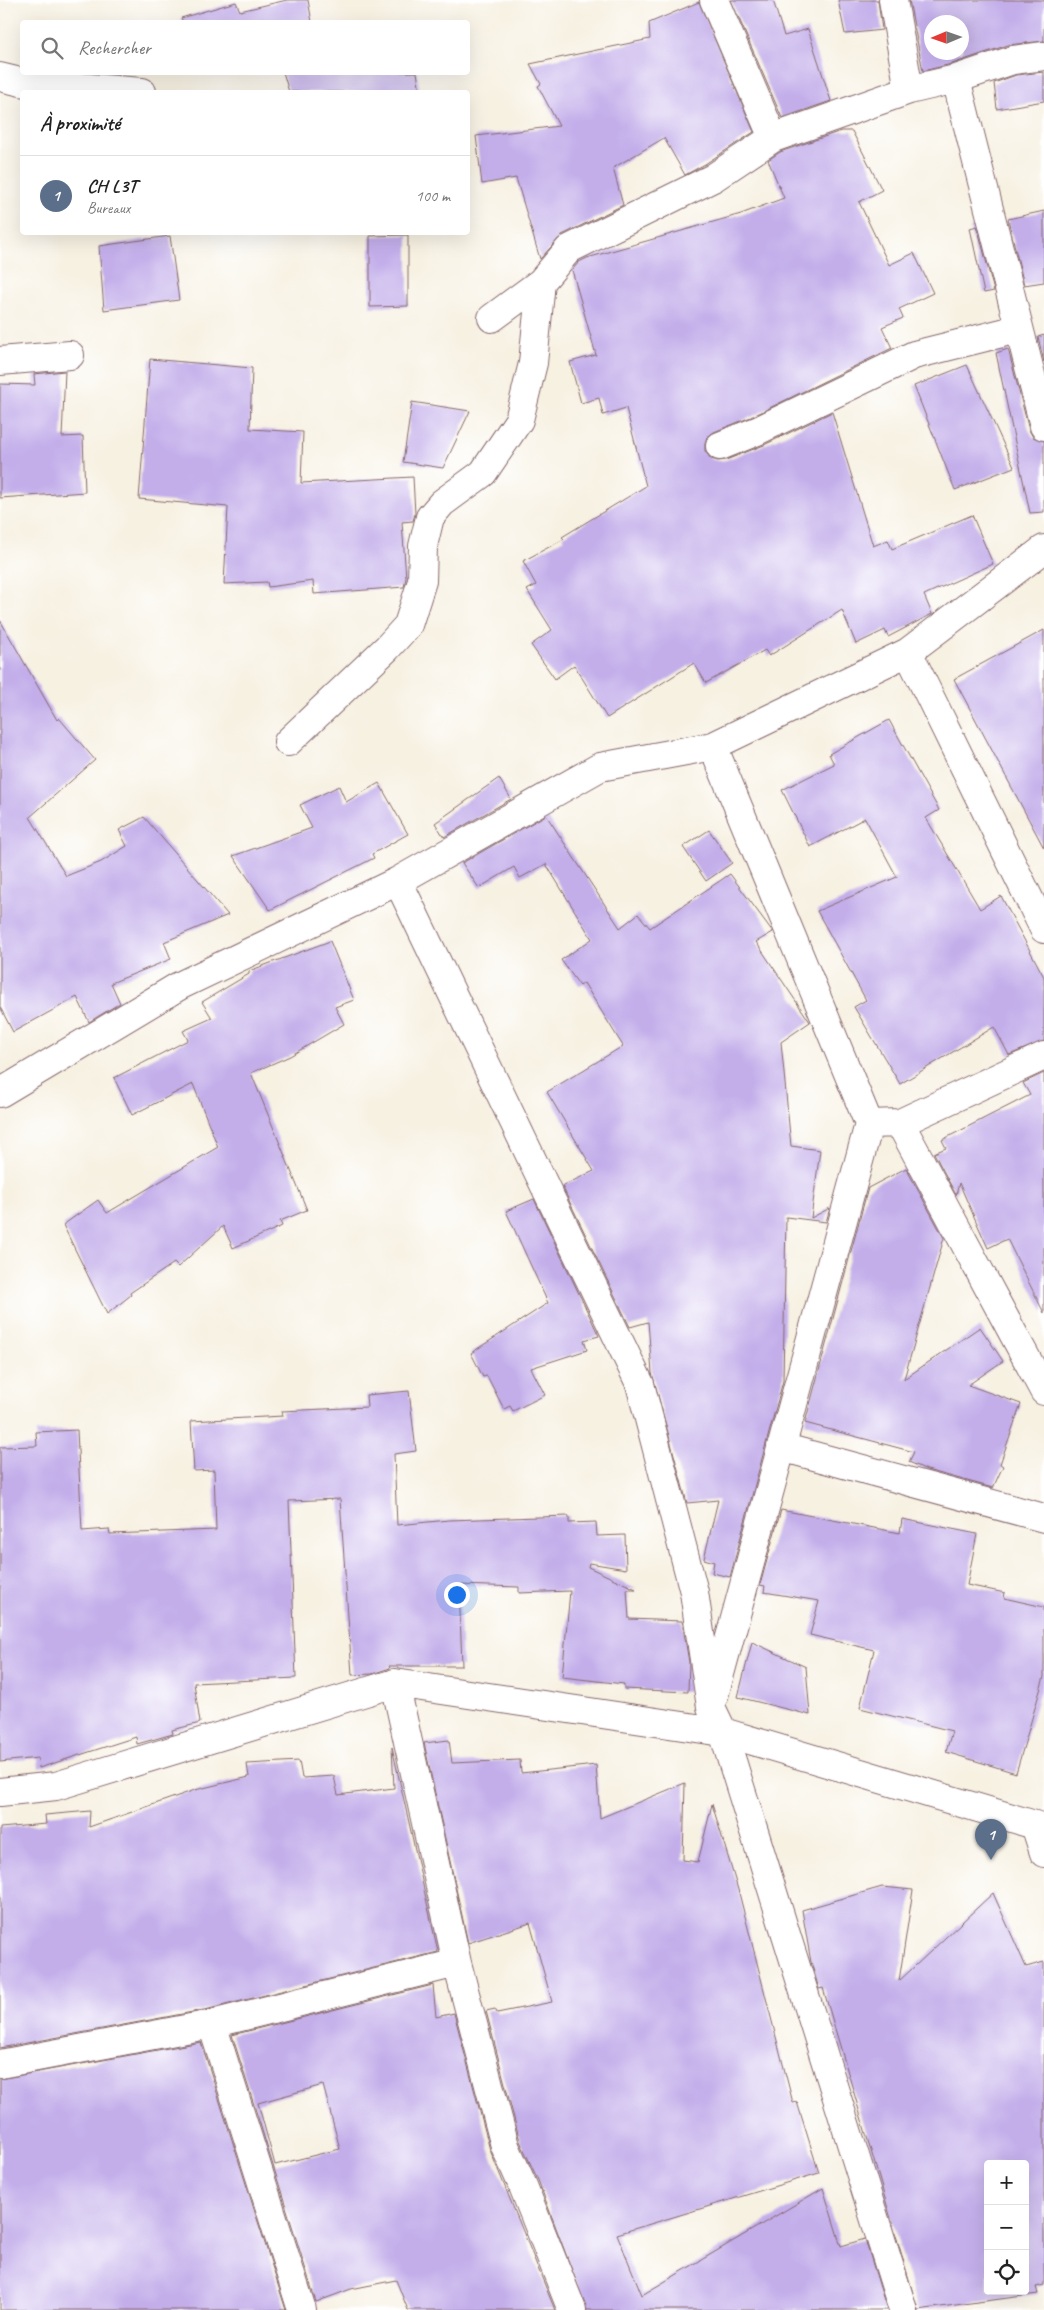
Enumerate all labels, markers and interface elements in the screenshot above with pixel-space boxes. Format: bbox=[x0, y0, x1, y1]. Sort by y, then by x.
north arrow bbox=[924, 15, 969, 60]
search box bbox=[20, 20, 470, 75]
icon: search bbox=[38, 34, 66, 62]
text: Rechercher bbox=[78, 36, 151, 60]
text: À proximité bbox=[40, 110, 120, 136]
text: CH L3T bbox=[87, 174, 137, 198]
text: 1 bbox=[52, 186, 60, 206]
text: 100 m bbox=[416, 186, 450, 206]
text: Bureaux bbox=[87, 198, 130, 218]
your location bbox=[444, 1582, 470, 1608]
pin: 1 bbox=[975, 1819, 1007, 1860]
map controls bbox=[984, 2160, 1029, 2295]
button: + bbox=[984, 2160, 1029, 2205]
button: − bbox=[984, 2205, 1029, 2250]
button: locate bbox=[984, 2250, 1029, 2295]

